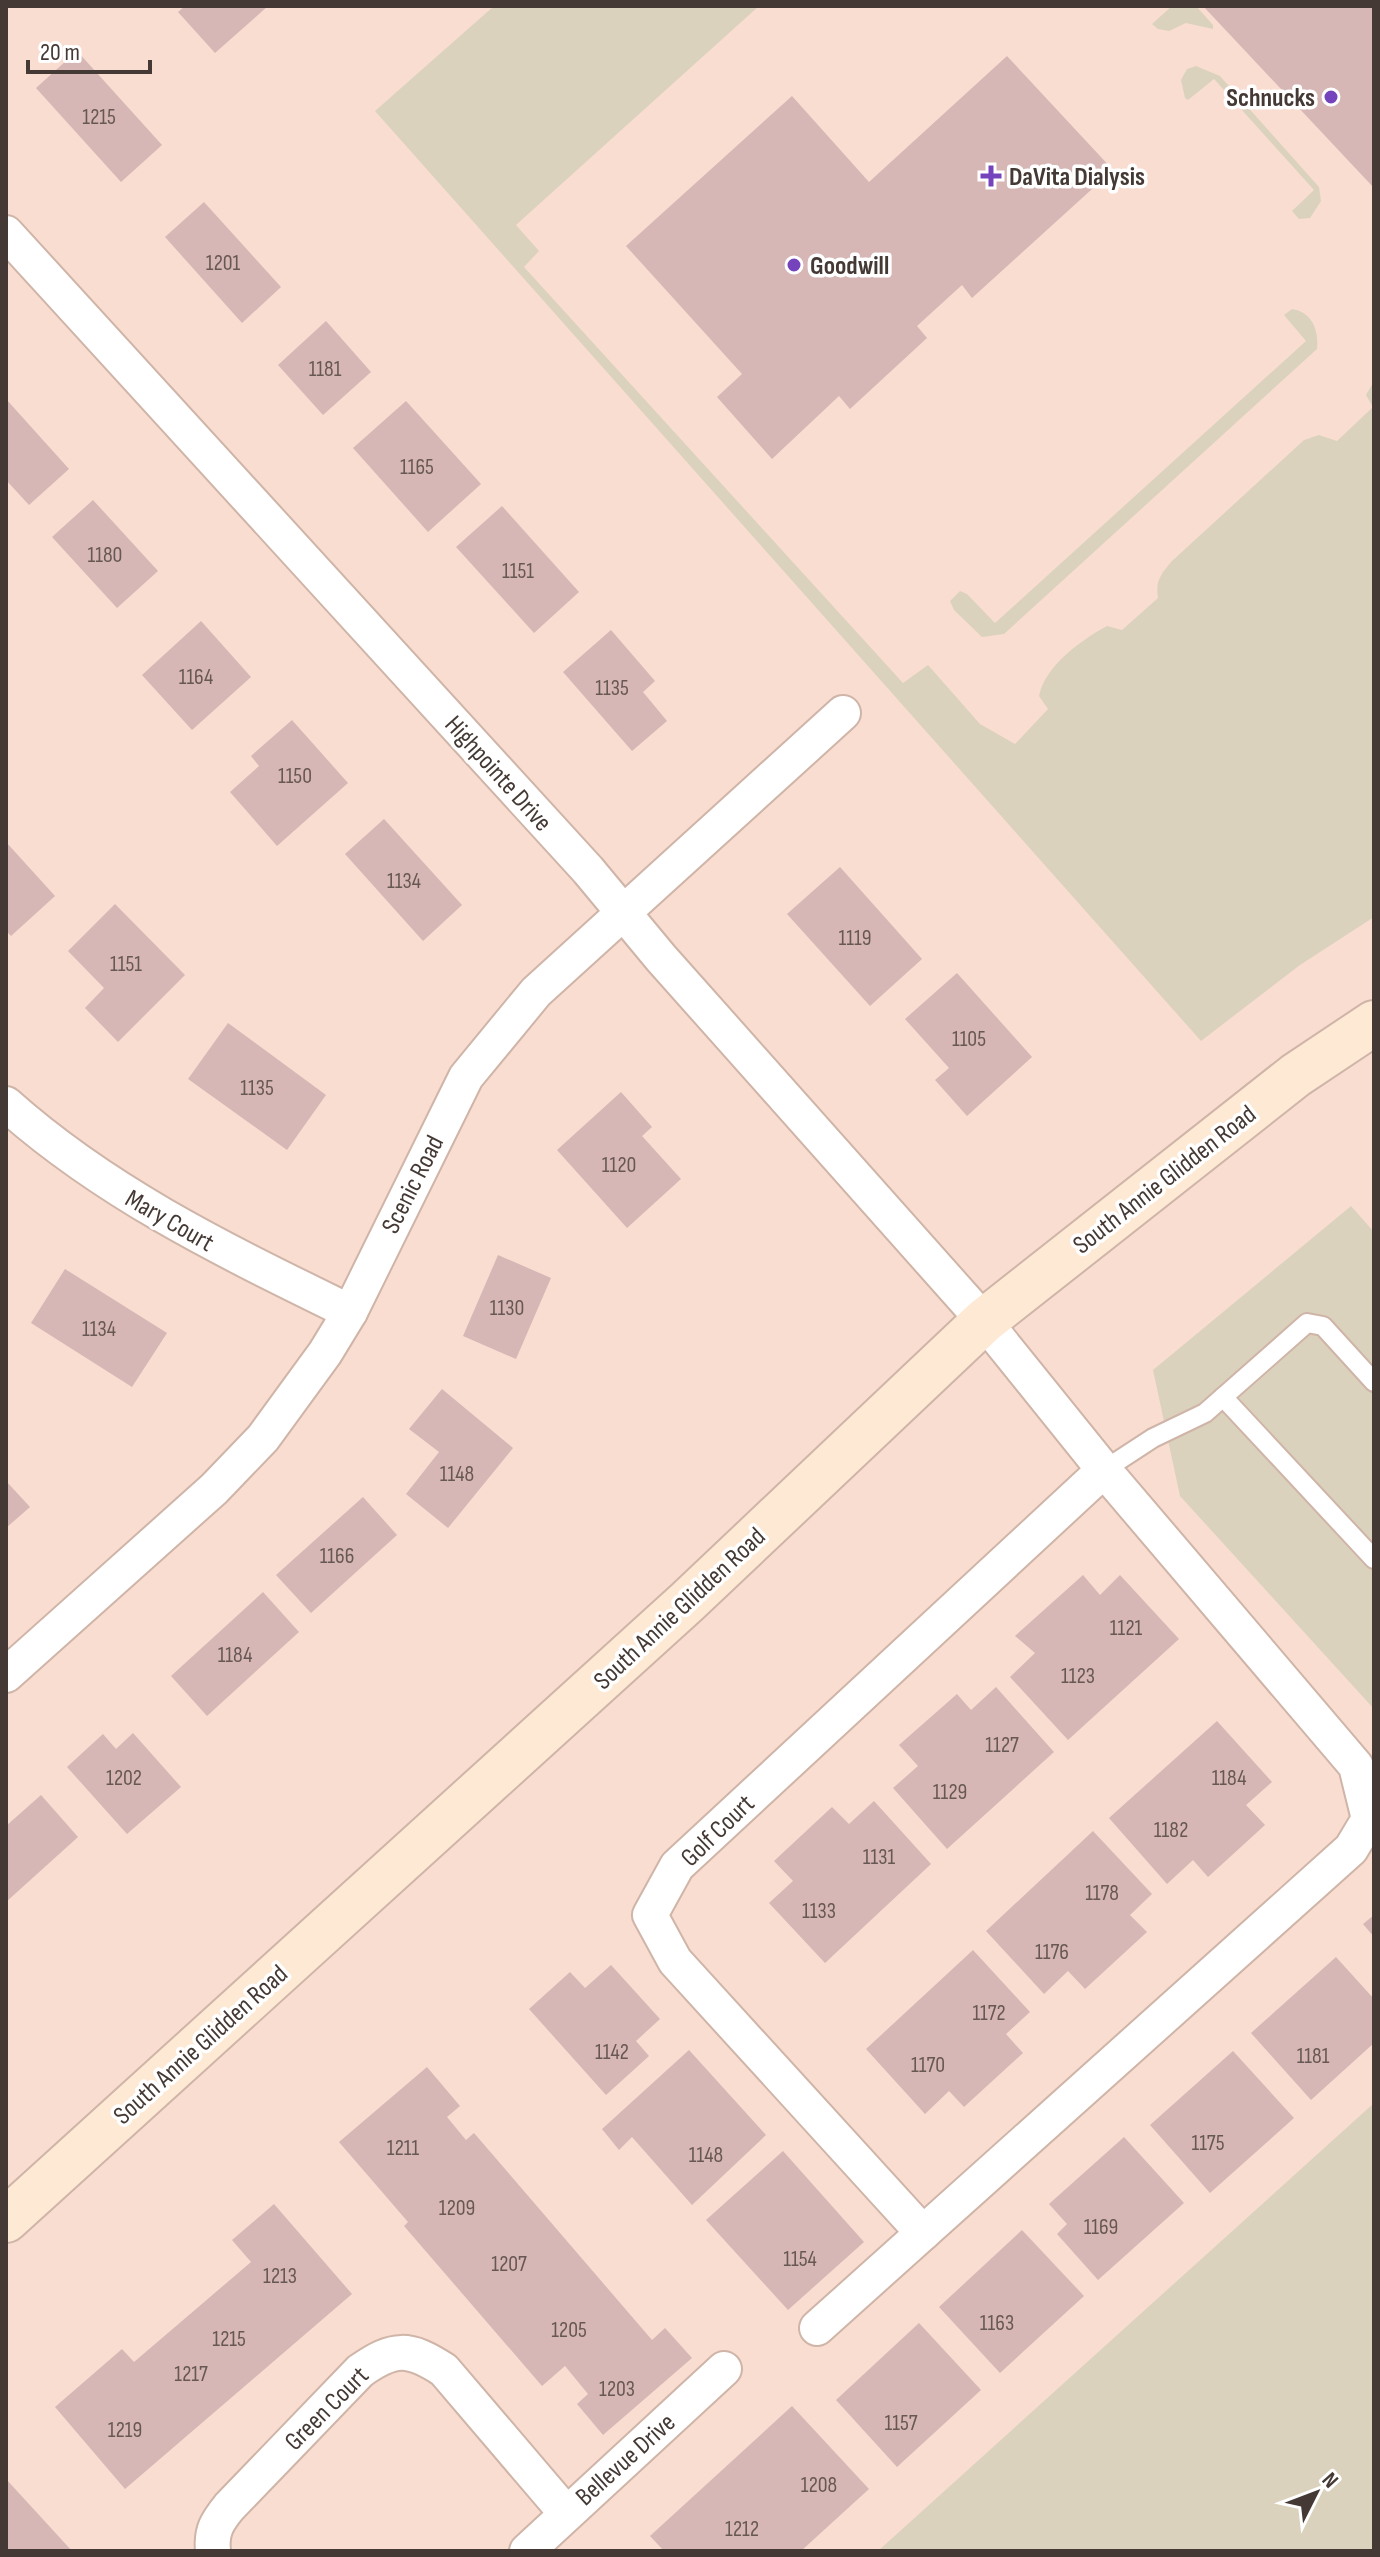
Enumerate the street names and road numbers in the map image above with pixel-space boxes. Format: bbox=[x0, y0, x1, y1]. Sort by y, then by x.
street label: Highpointe Drive bbox=[438, 710, 558, 838]
street label: South Annie Glidden Road bbox=[1067, 1099, 1262, 1261]
street label: Scenic Road bbox=[376, 1131, 451, 1239]
street label: Mary Court bbox=[119, 1184, 219, 1259]
street label: South Annie Glidden Road bbox=[588, 1522, 772, 1697]
street label: Golf Court bbox=[675, 1789, 761, 1874]
street label: South Annie Glidden Road bbox=[108, 1959, 294, 2131]
street label: Green Court bbox=[279, 2361, 376, 2457]
street label: Bellevue Drive bbox=[570, 2407, 682, 2513]

